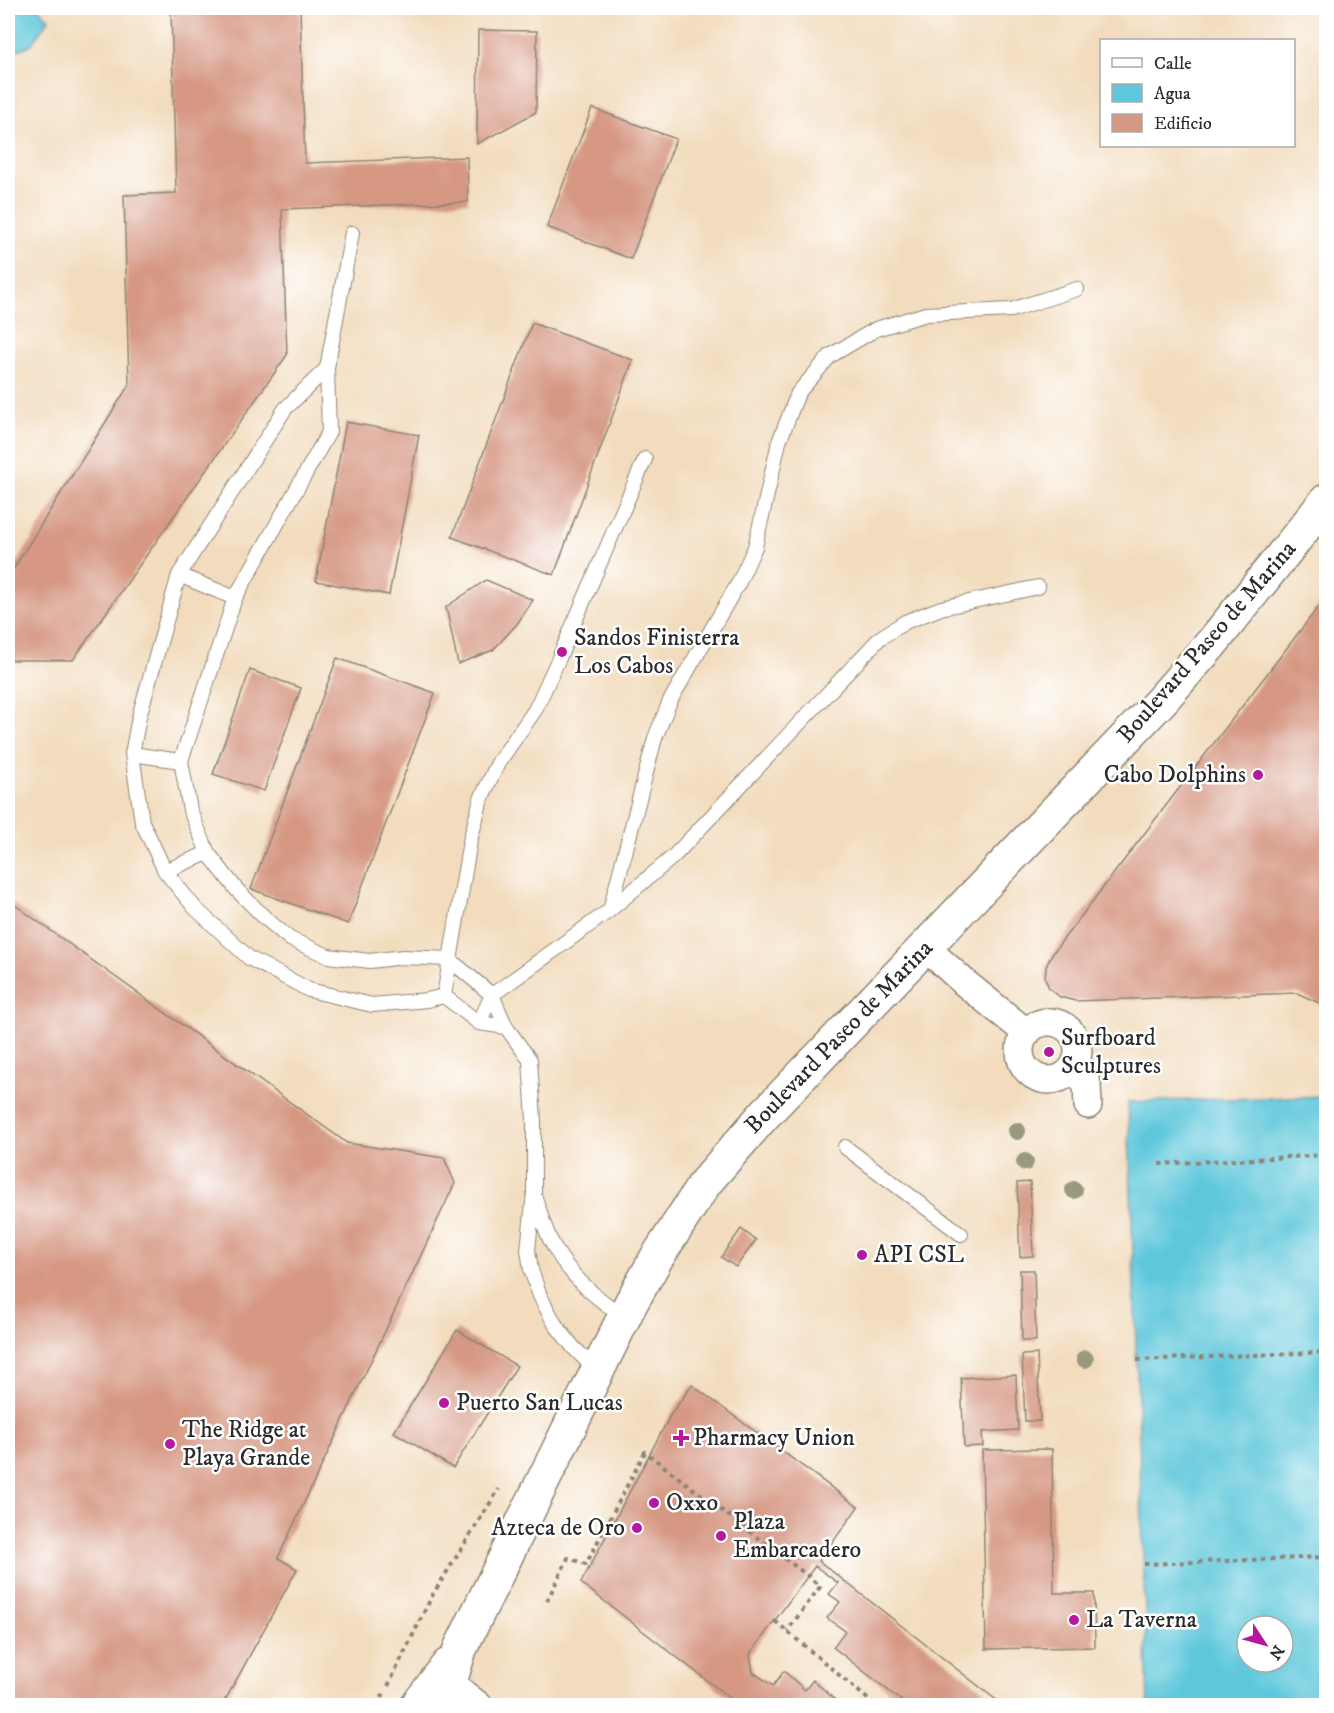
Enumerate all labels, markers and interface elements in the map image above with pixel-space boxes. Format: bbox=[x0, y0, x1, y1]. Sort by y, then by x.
legend bbox=[1100, 39, 1295, 147]
text: Calle bbox=[1154, 53, 1192, 75]
text: Agua bbox=[1154, 83, 1191, 105]
text: Edificio bbox=[1154, 113, 1212, 135]
street label: Boulevard Paseo de Marina bbox=[1111, 534, 1304, 749]
place label: Sandos Finisterra Los Cabos bbox=[574, 623, 740, 681]
marker: Sandos Finisterra Los Cabos bbox=[555, 645, 569, 659]
place label: Cabo Dolphins bbox=[1104, 760, 1246, 790]
marker: Cabo Dolphins bbox=[1251, 768, 1265, 782]
street label: Boulevard Paseo de Marina bbox=[739, 933, 940, 1140]
place label: Surfboard Sculptures bbox=[1061, 1023, 1161, 1081]
marker: Surfboard Sculptures bbox=[1042, 1045, 1056, 1059]
place label: API CSL bbox=[874, 1240, 964, 1270]
marker: API CSL bbox=[855, 1248, 869, 1262]
place label: Puerto San Lucas bbox=[456, 1388, 623, 1418]
marker: Puerto San Lucas bbox=[437, 1396, 451, 1410]
place label: The Ridge at Playa Grande bbox=[182, 1415, 310, 1473]
place label: Pharmacy Union bbox=[693, 1423, 855, 1453]
marker: Pharmacy Union bbox=[674, 1431, 688, 1445]
marker: The Ridge at Playa Grande bbox=[163, 1437, 177, 1451]
place label: Oxxo bbox=[666, 1488, 718, 1518]
marker: Oxxo bbox=[647, 1496, 661, 1510]
place label: Plaza Embarcadero bbox=[733, 1507, 861, 1565]
place label: Azteca de Oro bbox=[491, 1513, 625, 1543]
marker: Azteca de Oro bbox=[630, 1521, 644, 1535]
marker: Plaza Embarcadero bbox=[714, 1529, 728, 1543]
place label: La Taverna bbox=[1086, 1605, 1198, 1635]
marker: La Taverna bbox=[1067, 1613, 1081, 1627]
north arrow bbox=[1235, 1614, 1295, 1674]
text: N bbox=[1264, 1641, 1288, 1663]

